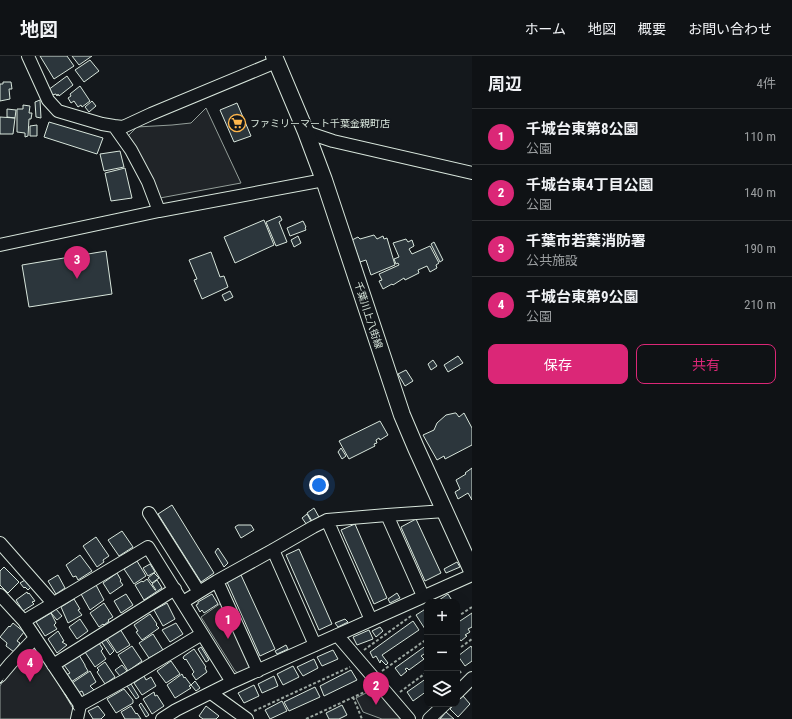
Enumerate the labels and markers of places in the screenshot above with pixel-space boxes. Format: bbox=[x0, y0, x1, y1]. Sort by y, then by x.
supermarket icon: ファミリーマート千葉金親町店 bbox=[227, 113, 247, 133]
place label: ファミリーマート千葉金親町店 bbox=[250, 118, 390, 129]
pin: 3 bbox=[64, 246, 90, 279]
pin: 1 bbox=[215, 606, 241, 639]
pin: 4 bbox=[17, 649, 43, 682]
pin: 2 bbox=[363, 672, 389, 705]

